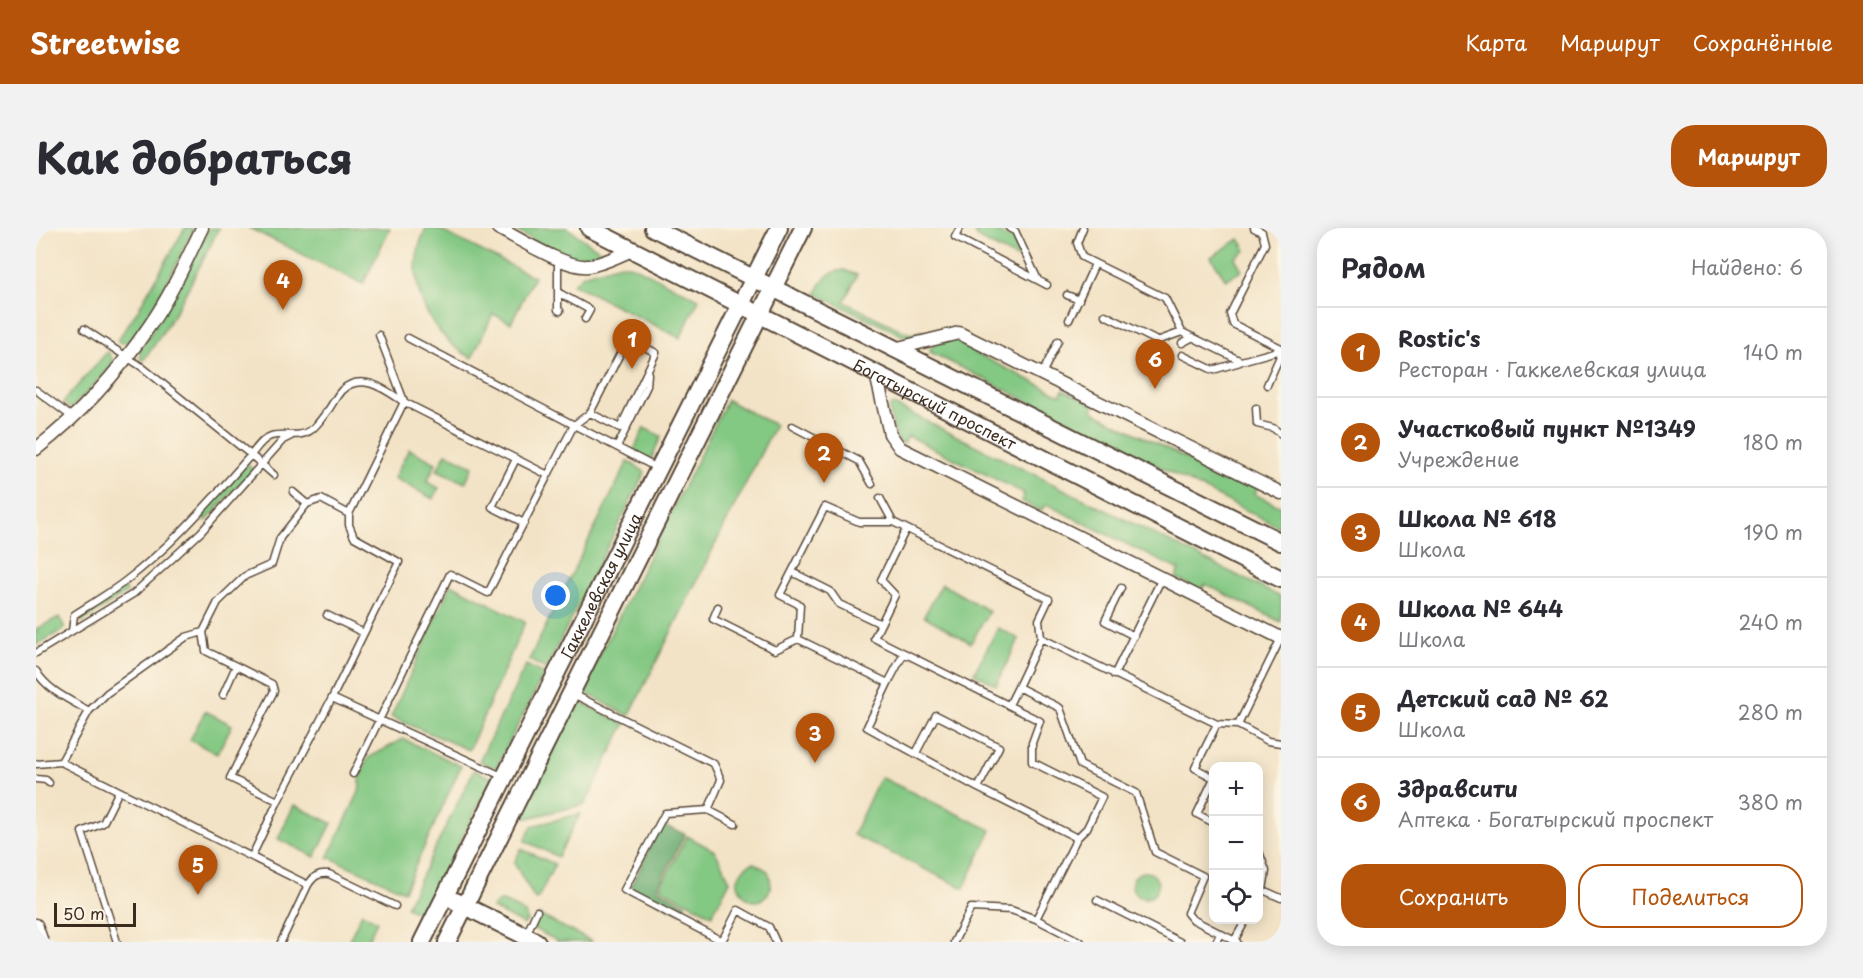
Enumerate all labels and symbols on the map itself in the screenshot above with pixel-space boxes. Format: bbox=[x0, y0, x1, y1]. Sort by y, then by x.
pin: 4 bbox=[264, 260, 302, 310]
pin: 1 bbox=[612, 320, 652, 369]
pin: 6 bbox=[1136, 340, 1174, 389]
street label: Богатырский проспект bbox=[849, 352, 1021, 455]
pin: 2 bbox=[804, 434, 844, 483]
street label: Гаккелевская улица bbox=[554, 508, 647, 662]
your location bbox=[541, 581, 570, 610]
pin: 3 bbox=[796, 714, 834, 763]
pin: 5 bbox=[178, 846, 218, 895]
scale bar bbox=[54, 900, 136, 928]

